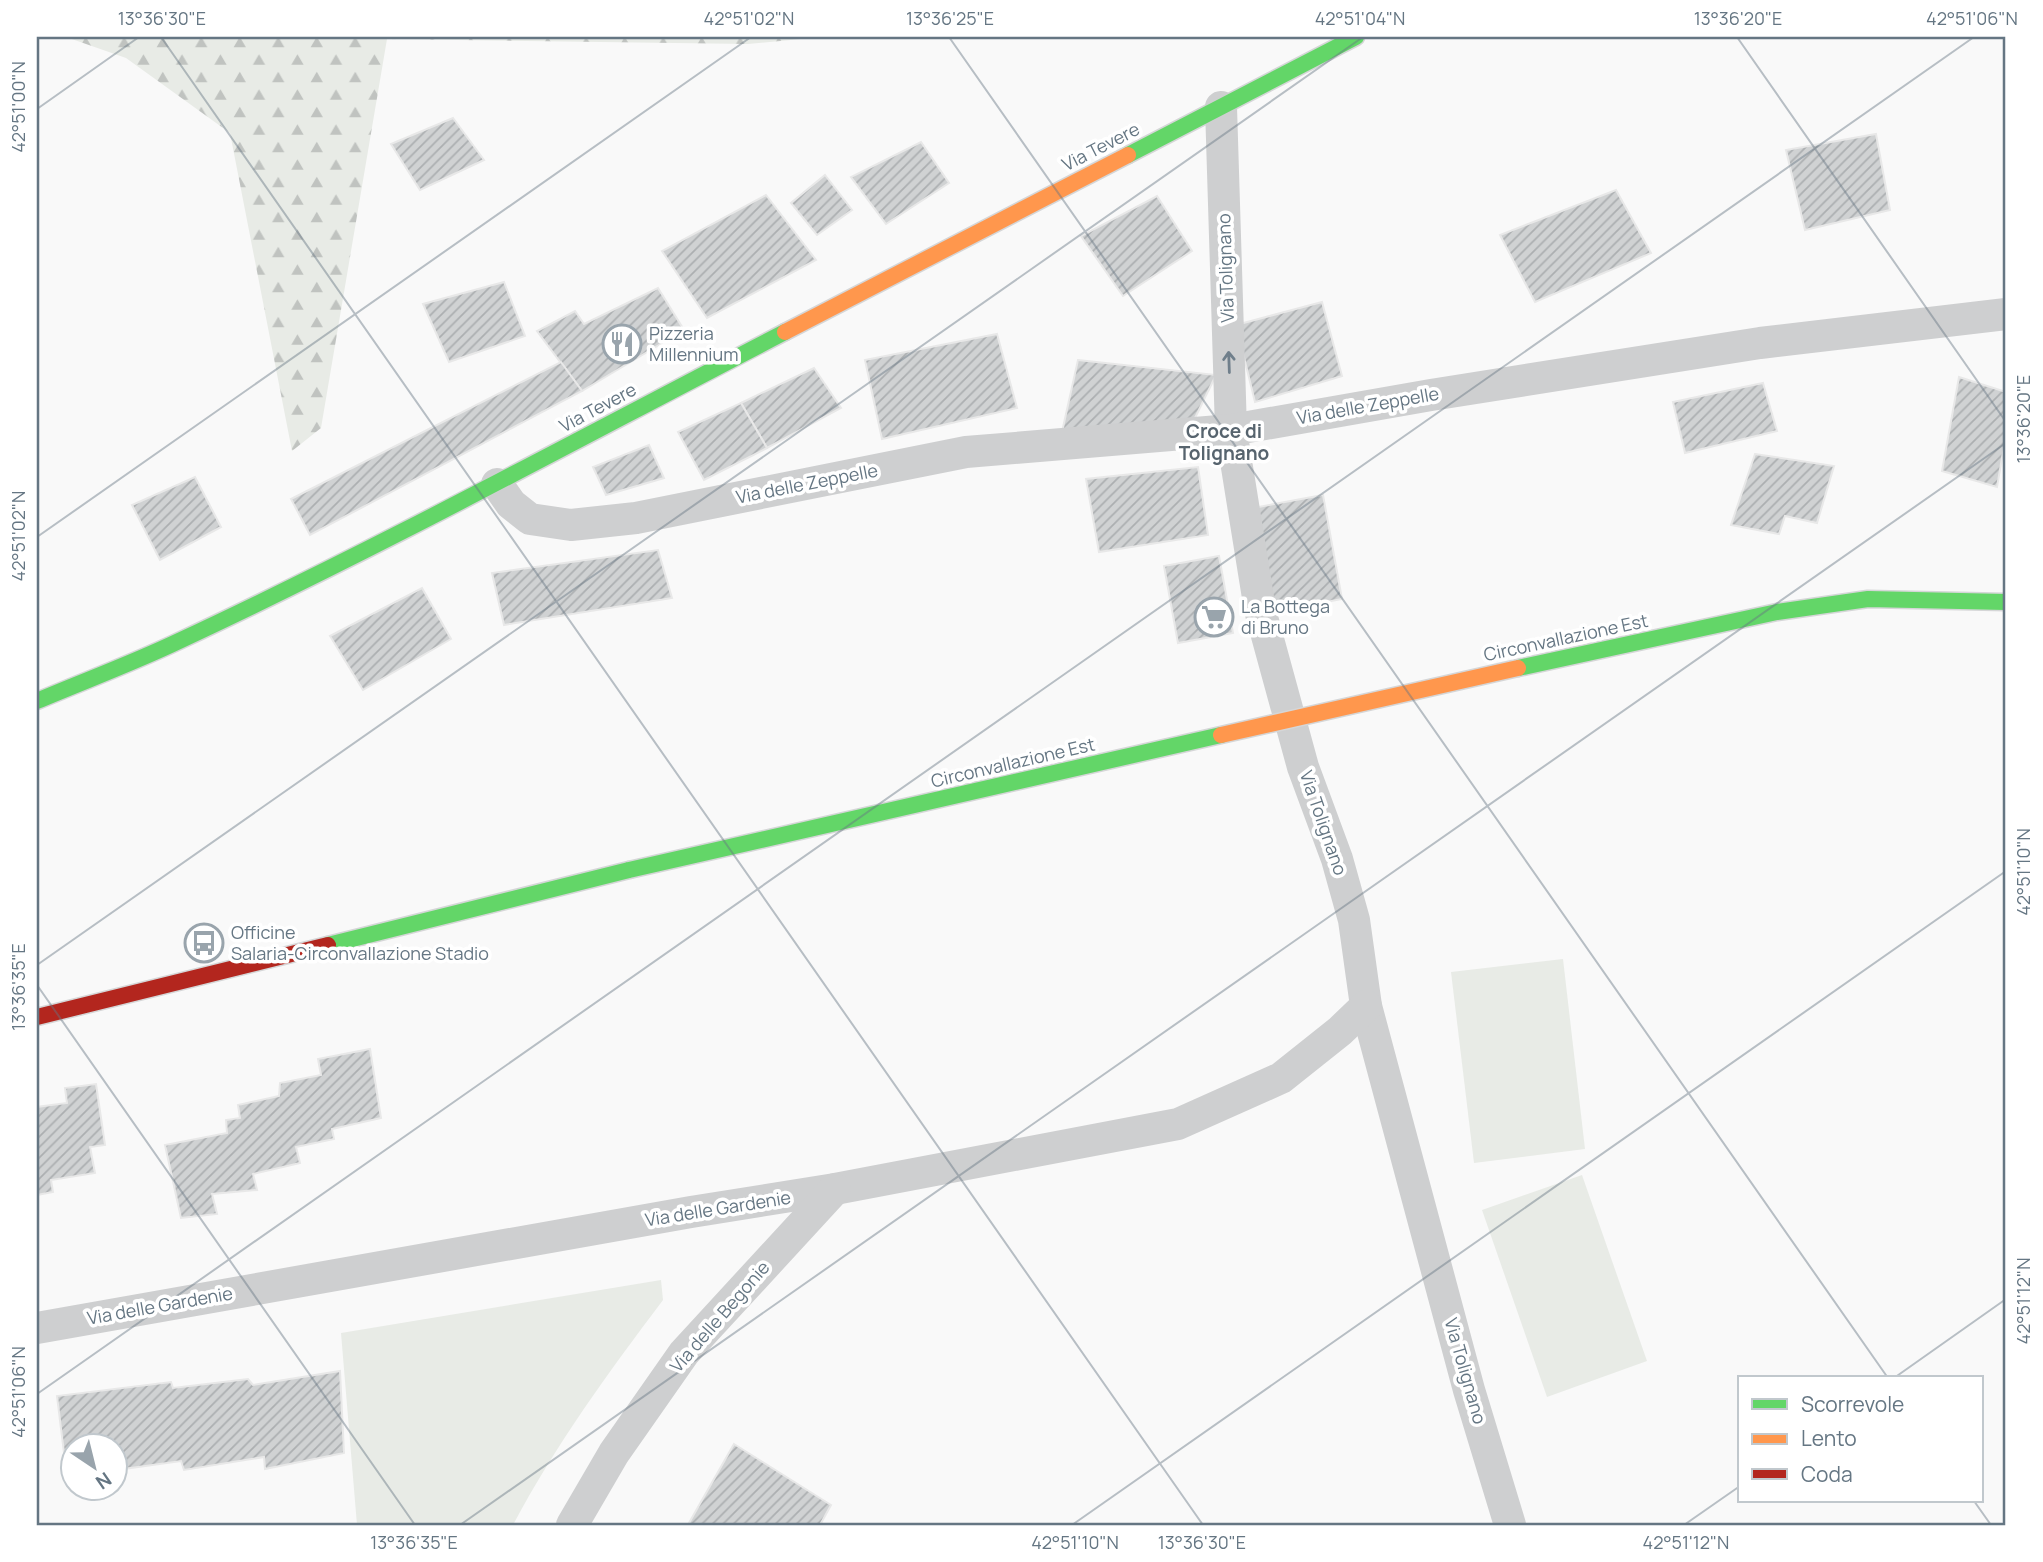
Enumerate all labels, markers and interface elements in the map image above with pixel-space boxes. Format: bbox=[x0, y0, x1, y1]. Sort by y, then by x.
text: 13°36'30"E bbox=[118, 6, 206, 30]
text: 42°51'02"N bbox=[704, 6, 794, 30]
text: 13°36'25"E bbox=[906, 6, 994, 30]
text: 42°51'04"N bbox=[1315, 6, 1405, 30]
text: 13°36'20"E bbox=[1694, 6, 1782, 30]
text: 42°51'06"N bbox=[1926, 6, 2018, 30]
text: 42°51'00"N bbox=[6, 61, 30, 153]
street label: Via Tevere bbox=[1058, 116, 1143, 176]
street label: Via Tolignano bbox=[1211, 213, 1239, 323]
place label: Pizzeria Millennium bbox=[649, 321, 739, 366]
restaurant icon: Pizzeria Millennium bbox=[601, 323, 643, 365]
one-way arrow bbox=[1222, 351, 1235, 374]
text: 13°36'20"E bbox=[2011, 375, 2035, 463]
street label: Via Tevere bbox=[555, 377, 640, 437]
street label: Via delle Zeppelle bbox=[1295, 381, 1441, 429]
district label: Croce di Tolignano bbox=[1179, 418, 1269, 466]
street label: Via delle Zeppelle bbox=[734, 457, 880, 509]
text: 42°51'02"N bbox=[6, 491, 30, 581]
place label: La Bottega di Bruno bbox=[1241, 594, 1330, 639]
supermarket icon: La Bottega di Bruno bbox=[1193, 596, 1235, 638]
street label: Circonvallazione Est bbox=[1481, 608, 1650, 666]
street label: Circonvallazione Est bbox=[928, 731, 1097, 793]
street label: Via Tolignano bbox=[1295, 767, 1353, 878]
text: 42°51'10"N bbox=[2011, 828, 2035, 916]
place label: Officine Salaria-Circonvallazione Stadio bbox=[231, 920, 489, 965]
bus stop icon: Officine Salaria-Circonvallazione Stadio bbox=[183, 922, 225, 964]
text: 13°36'35"E bbox=[6, 943, 30, 1031]
street label: Via delle Gardenie bbox=[643, 1185, 792, 1231]
street label: Via delle Begonie bbox=[664, 1256, 774, 1377]
text: 42°51'12"N bbox=[2011, 1258, 2035, 1344]
street label: Via delle Gardenie bbox=[85, 1280, 234, 1330]
street label: Via Tolignano bbox=[1439, 1315, 1493, 1427]
text: 42°51'06"N bbox=[6, 1346, 30, 1438]
legend bbox=[1738, 1376, 1983, 1502]
text: Scorrevole bbox=[1801, 1390, 1904, 1418]
text: Lento bbox=[1801, 1424, 1857, 1452]
north arrow bbox=[60, 1432, 130, 1502]
text: Coda bbox=[1801, 1460, 1853, 1488]
text: N bbox=[91, 1466, 117, 1495]
text: 13°36'35"E bbox=[370, 1530, 458, 1554]
text: 42°51'10"N bbox=[1031, 1530, 1119, 1554]
text: 13°36'30"E bbox=[1158, 1530, 1246, 1554]
text: 42°51'12"N bbox=[1643, 1530, 1729, 1554]

